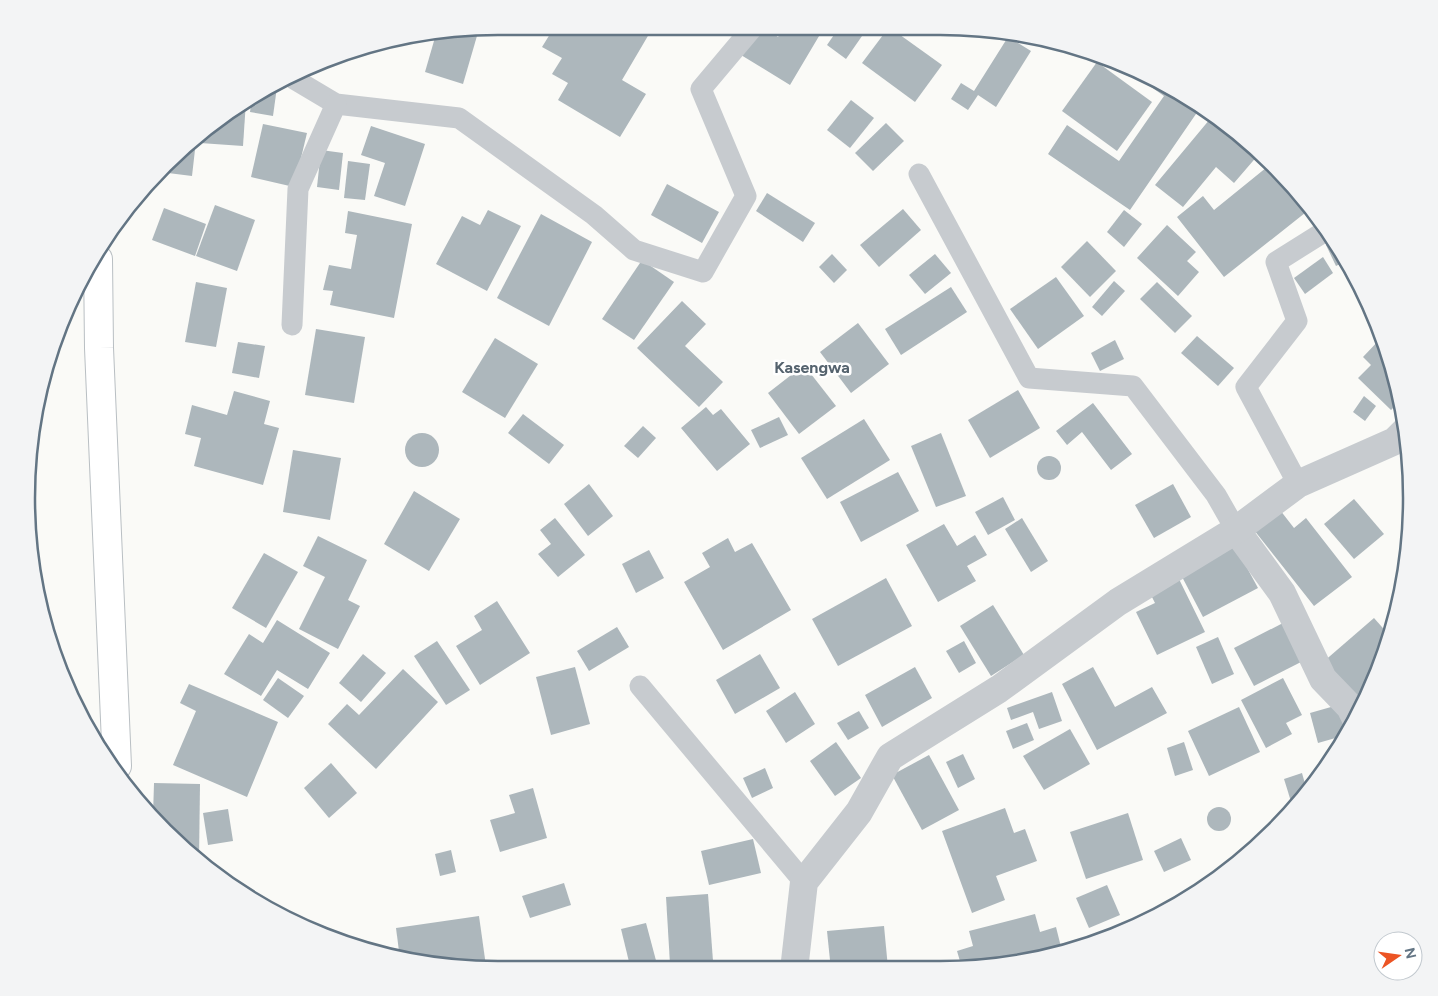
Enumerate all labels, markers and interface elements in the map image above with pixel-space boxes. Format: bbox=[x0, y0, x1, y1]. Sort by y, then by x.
district label: Kasengwa bbox=[774, 358, 850, 377]
north arrow bbox=[1373, 931, 1423, 981]
text: N bbox=[1401, 946, 1420, 960]

